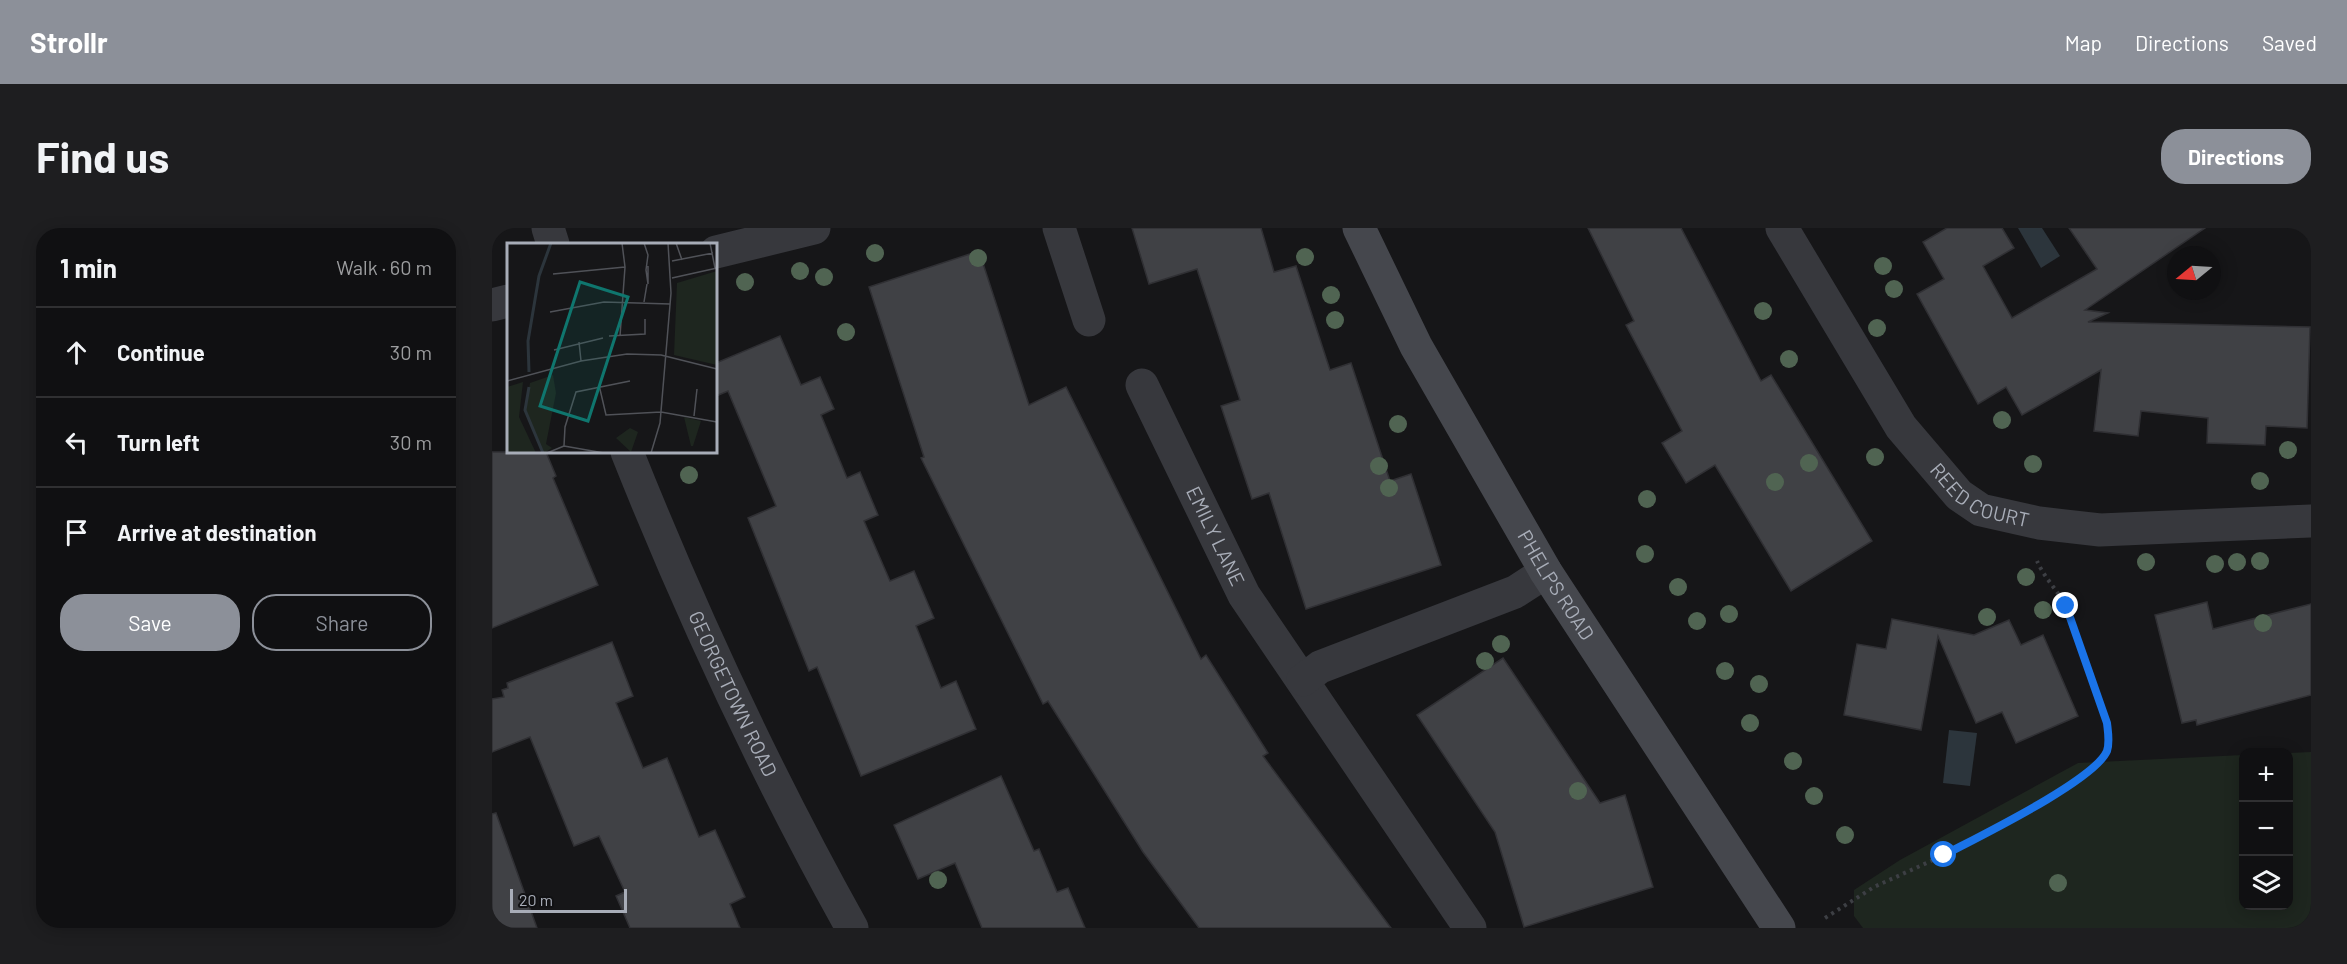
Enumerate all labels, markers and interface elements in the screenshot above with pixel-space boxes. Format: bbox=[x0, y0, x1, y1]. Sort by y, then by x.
text: Strollr bbox=[30, 25, 108, 59]
text: Map bbox=[2065, 30, 2102, 55]
text: Directions bbox=[2135, 30, 2229, 55]
text: Saved bbox=[2262, 30, 2317, 55]
button: Directions bbox=[2161, 129, 2311, 184]
text: Find us bbox=[36, 131, 169, 181]
inset map bbox=[507, 243, 717, 453]
north arrow bbox=[2167, 246, 2221, 300]
text: 1 min bbox=[60, 252, 117, 283]
text: Walk · 60 m bbox=[336, 255, 432, 279]
icon: ahead bbox=[60, 336, 93, 369]
text: Continue bbox=[117, 339, 205, 365]
text: 30 m bbox=[390, 340, 432, 364]
icon: left bbox=[60, 426, 93, 459]
text: Turn left bbox=[117, 429, 200, 455]
text: 30 m bbox=[390, 430, 432, 454]
street label: REED COURT bbox=[1926, 457, 2032, 531]
street label: EMILY LANE bbox=[1182, 482, 1251, 589]
icon: arrive bbox=[60, 516, 93, 549]
text: Arrive at destination bbox=[117, 519, 316, 545]
street label: PHELPS ROAD bbox=[1513, 525, 1600, 644]
route end bbox=[2052, 592, 2078, 618]
button: Save bbox=[60, 594, 240, 651]
button: Share bbox=[252, 594, 432, 651]
street label: GEORGETOWN ROAD bbox=[684, 607, 783, 780]
map controls bbox=[2239, 748, 2293, 910]
button: + bbox=[2239, 748, 2293, 802]
button: − bbox=[2239, 802, 2293, 856]
route start bbox=[1930, 841, 1956, 867]
button: layers bbox=[2239, 856, 2293, 910]
scale bar bbox=[510, 886, 627, 914]
text: 20 m bbox=[519, 890, 553, 909]

